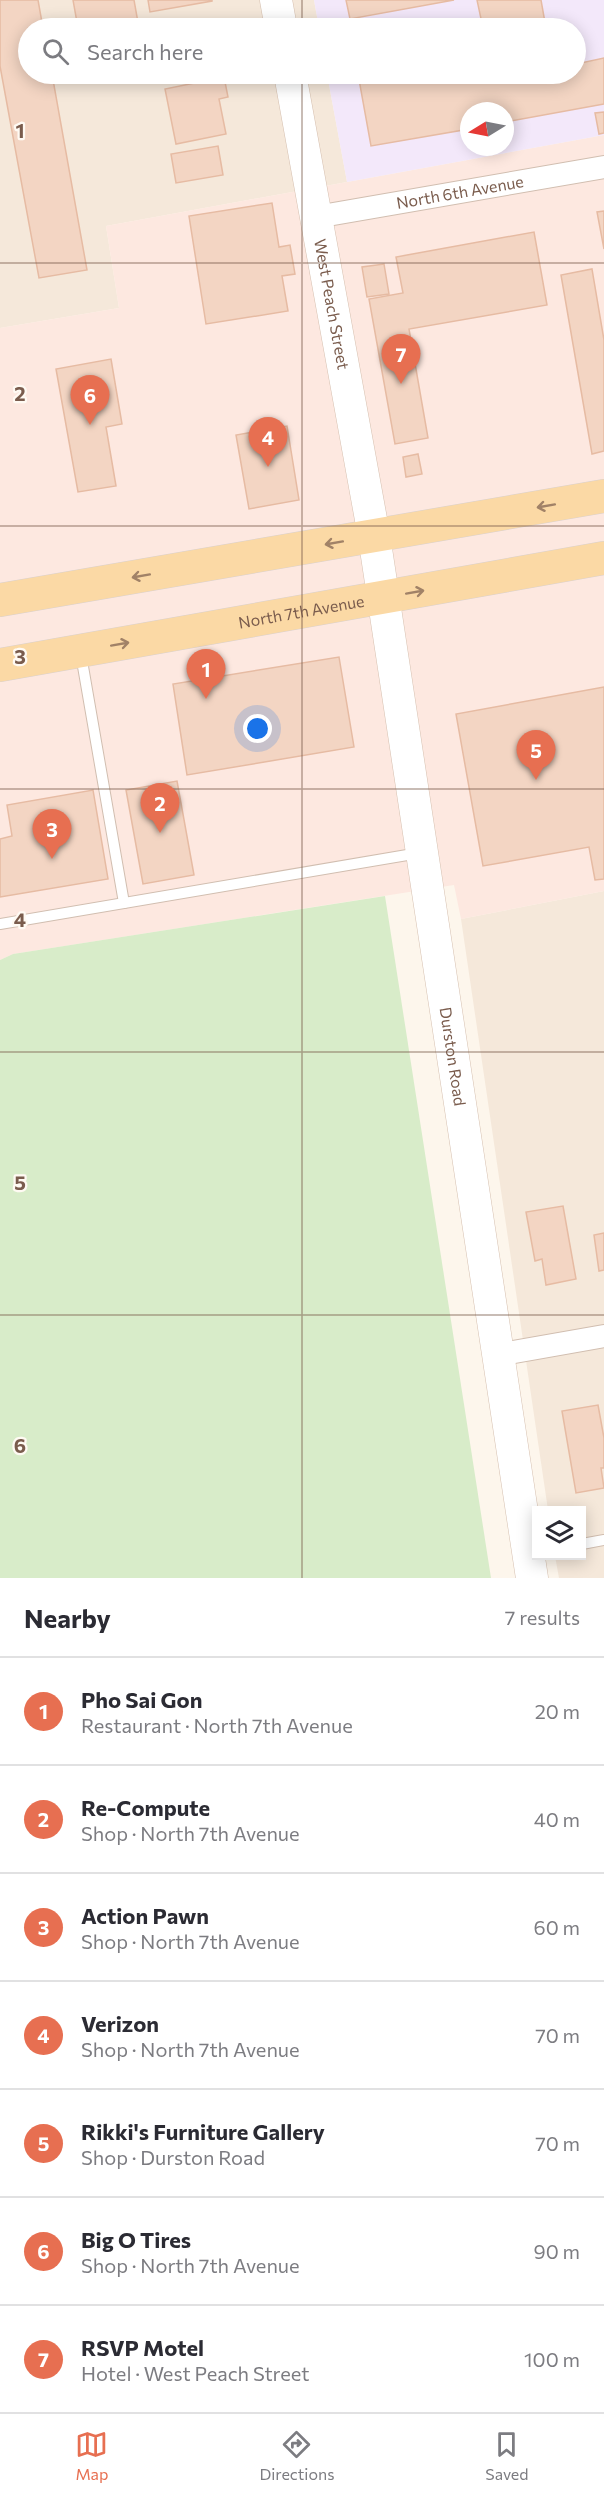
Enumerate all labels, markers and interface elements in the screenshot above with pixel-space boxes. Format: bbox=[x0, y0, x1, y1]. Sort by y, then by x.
search box bbox=[18, 18, 586, 84]
icon: search bbox=[39, 35, 72, 68]
text: Search here bbox=[87, 38, 203, 65]
north arrow bbox=[460, 102, 514, 156]
text: 1 bbox=[15, 118, 25, 142]
street label: North 6th Avenue bbox=[395, 171, 525, 212]
street label: West Peach Street bbox=[311, 237, 354, 371]
pin: 7 bbox=[382, 334, 420, 384]
pin: 6 bbox=[70, 376, 110, 425]
text: 2 bbox=[14, 381, 26, 405]
pin: 4 bbox=[248, 418, 288, 467]
one-way arrow bbox=[537, 501, 557, 512]
one-way arrow bbox=[324, 538, 344, 549]
one-way arrow bbox=[132, 570, 152, 581]
one-way arrow bbox=[405, 586, 425, 597]
street label: North 7th Avenue bbox=[237, 591, 366, 632]
one-way arrow bbox=[109, 638, 129, 649]
text: 3 bbox=[14, 644, 26, 668]
pin: 1 bbox=[186, 650, 226, 699]
your location bbox=[243, 714, 272, 743]
pin: 5 bbox=[516, 730, 556, 780]
pin: 2 bbox=[140, 784, 180, 833]
pin: 3 bbox=[32, 810, 72, 859]
text: 4 bbox=[14, 907, 26, 931]
street label: Durston Road bbox=[437, 1006, 470, 1107]
text: 5 bbox=[14, 1170, 26, 1194]
text: 6 bbox=[14, 1433, 26, 1457]
map controls bbox=[532, 1506, 586, 1560]
button: layers bbox=[532, 1506, 586, 1560]
text: Nearby bbox=[24, 1602, 111, 1633]
text: 7 results bbox=[505, 1605, 580, 1629]
text: Pho Sai Gon bbox=[81, 1686, 202, 1713]
text: 1 bbox=[39, 1699, 48, 1723]
text: 20 m bbox=[535, 1699, 580, 1723]
text: Restaurant · North 7th Avenue bbox=[81, 1713, 353, 1737]
text: Re-Compute bbox=[81, 1794, 210, 1821]
text: 2 bbox=[38, 1807, 49, 1831]
text: 40 m bbox=[534, 1807, 580, 1831]
text: Shop · North 7th Avenue bbox=[81, 1821, 300, 1845]
text: Action Pawn bbox=[81, 1902, 209, 1929]
text: 3 bbox=[38, 1915, 49, 1939]
text: 60 m bbox=[534, 1915, 580, 1939]
text: Shop · North 7th Avenue bbox=[81, 1929, 300, 1953]
text: Verizon bbox=[81, 2010, 159, 2037]
text: 4 bbox=[37, 2023, 50, 2047]
text: 70 m bbox=[535, 2023, 580, 2047]
text: Shop · North 7th Avenue bbox=[81, 2037, 300, 2061]
text: Rikki's Furniture Gallery bbox=[81, 2118, 325, 2145]
text: 5 bbox=[38, 2131, 49, 2155]
text: 70 m bbox=[535, 2131, 580, 2155]
text: Shop · Durston Road bbox=[81, 2145, 265, 2169]
text: Big O Tires bbox=[81, 2226, 191, 2253]
text: 6 bbox=[37, 2239, 50, 2263]
text: 90 m bbox=[534, 2239, 580, 2263]
text: Shop · North 7th Avenue bbox=[81, 2253, 300, 2277]
text: RSVP Motel bbox=[81, 2334, 204, 2361]
text: 7 bbox=[38, 2347, 49, 2371]
text: 100 m bbox=[524, 2347, 580, 2371]
text: Hotel · West Peach Street bbox=[81, 2361, 309, 2385]
tab: Map bbox=[75, 2428, 108, 2483]
tab: Directions bbox=[259, 2428, 334, 2483]
tab: Saved bbox=[485, 2428, 529, 2483]

